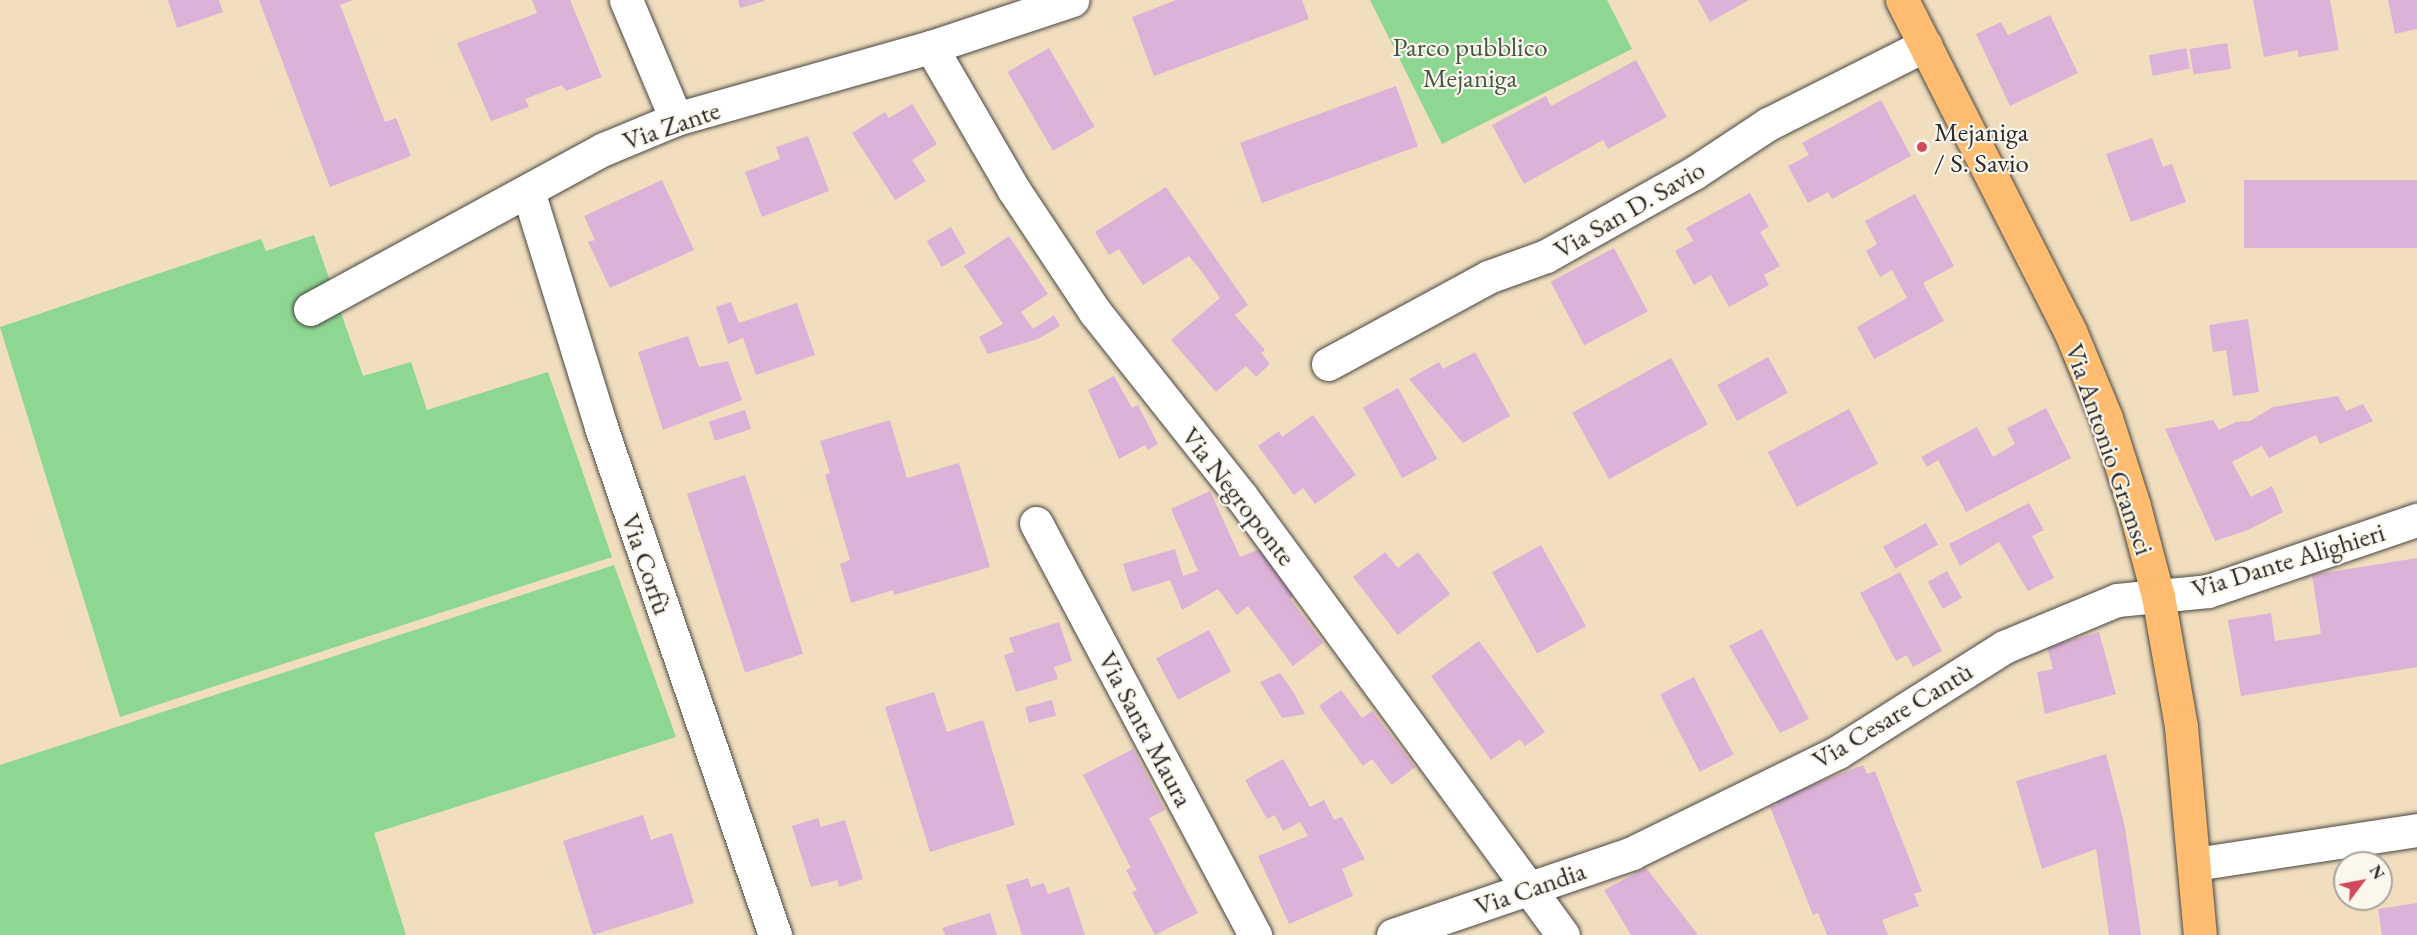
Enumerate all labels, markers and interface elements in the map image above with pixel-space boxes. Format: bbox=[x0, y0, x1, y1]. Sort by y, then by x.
park label: Parco pubblico Mejaniga bbox=[1392, 30, 1548, 93]
street label: Via Zante bbox=[618, 93, 724, 157]
place label: Mejaniga / S. Savio bbox=[1934, 115, 2029, 178]
marker: Mejaniga / S. Savio bbox=[1915, 140, 1929, 154]
street label: Via San D. Savio bbox=[1548, 153, 1710, 265]
street label: Via Antonio Gramsci bbox=[2059, 339, 2161, 559]
street label: Via Negroponte bbox=[1175, 420, 1303, 572]
street label: Via Corfù bbox=[615, 509, 679, 619]
street label: Via Dante Alighieri bbox=[2187, 515, 2389, 605]
street label: Via Santa Maura bbox=[1092, 646, 1200, 812]
street label: Via Cesare Cantù bbox=[1806, 654, 1978, 776]
north arrow bbox=[2333, 851, 2393, 911]
street label: Via Candia bbox=[1470, 854, 1590, 922]
text: N bbox=[2365, 861, 2389, 883]

